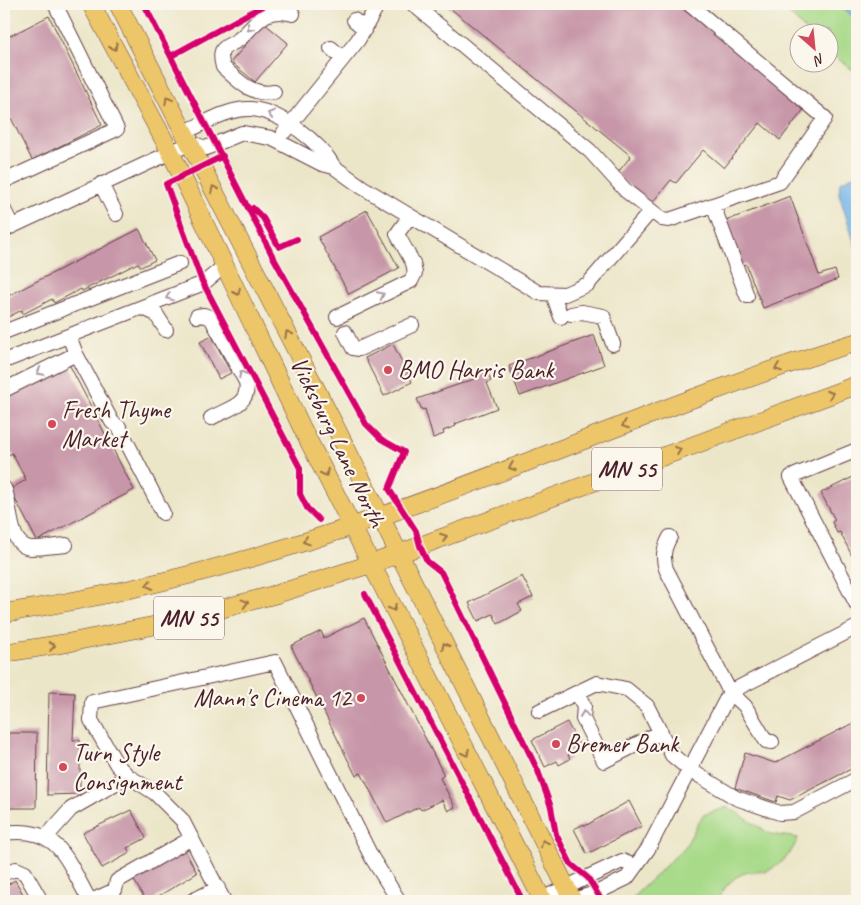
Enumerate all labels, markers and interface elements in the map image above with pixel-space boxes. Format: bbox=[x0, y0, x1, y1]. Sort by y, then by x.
one-way arrow bbox=[247, 22, 255, 31]
north arrow bbox=[788, 22, 838, 72]
one-way arrow bbox=[108, 41, 118, 50]
text: N bbox=[810, 50, 827, 70]
one-way arrow bbox=[165, 96, 175, 105]
one-way arrow bbox=[267, 110, 275, 120]
one-way arrow bbox=[210, 185, 220, 194]
one-way arrow bbox=[231, 287, 241, 296]
one-way arrow bbox=[165, 291, 174, 301]
one-way arrow bbox=[376, 291, 385, 302]
one-way arrow bbox=[284, 330, 294, 339]
street label: Vicksburg Lane North bbox=[283, 352, 394, 534]
place label: BMO Harris Bank bbox=[398, 354, 555, 386]
one-way arrow bbox=[774, 363, 783, 373]
marker: BMO Harris Bank bbox=[382, 364, 394, 376]
one-way arrow bbox=[36, 366, 45, 376]
one-way arrow bbox=[238, 370, 248, 379]
one-way arrow bbox=[825, 390, 834, 400]
place label: Fresh Thyme Market bbox=[62, 394, 172, 455]
marker: Fresh Thyme Market bbox=[46, 418, 58, 430]
one-way arrow bbox=[622, 419, 630, 429]
one-way arrow bbox=[673, 446, 681, 456]
road number: MN 55 bbox=[592, 448, 662, 490]
one-way arrow bbox=[508, 461, 517, 471]
one-way arrow bbox=[319, 468, 329, 477]
one-way arrow bbox=[439, 533, 447, 543]
one-way arrow bbox=[302, 536, 310, 546]
one-way arrow bbox=[145, 579, 154, 590]
road number: MN 55 bbox=[154, 596, 224, 640]
one-way arrow bbox=[240, 598, 249, 609]
one-way arrow bbox=[387, 603, 397, 612]
one-way arrow bbox=[48, 641, 56, 651]
one-way arrow bbox=[441, 643, 451, 652]
place label: Mann's Cinema 12 bbox=[193, 682, 353, 714]
marker: Mann's Cinema 12 bbox=[355, 692, 367, 704]
one-way arrow bbox=[579, 710, 590, 718]
place label: Bremer Bank bbox=[566, 728, 680, 760]
place label: Turn Style Consignment bbox=[73, 737, 184, 798]
marker: Bremer Bank bbox=[550, 738, 562, 750]
one-way arrow bbox=[460, 748, 470, 757]
marker: Turn Style Consignment bbox=[57, 761, 69, 773]
one-way arrow bbox=[541, 840, 551, 849]

